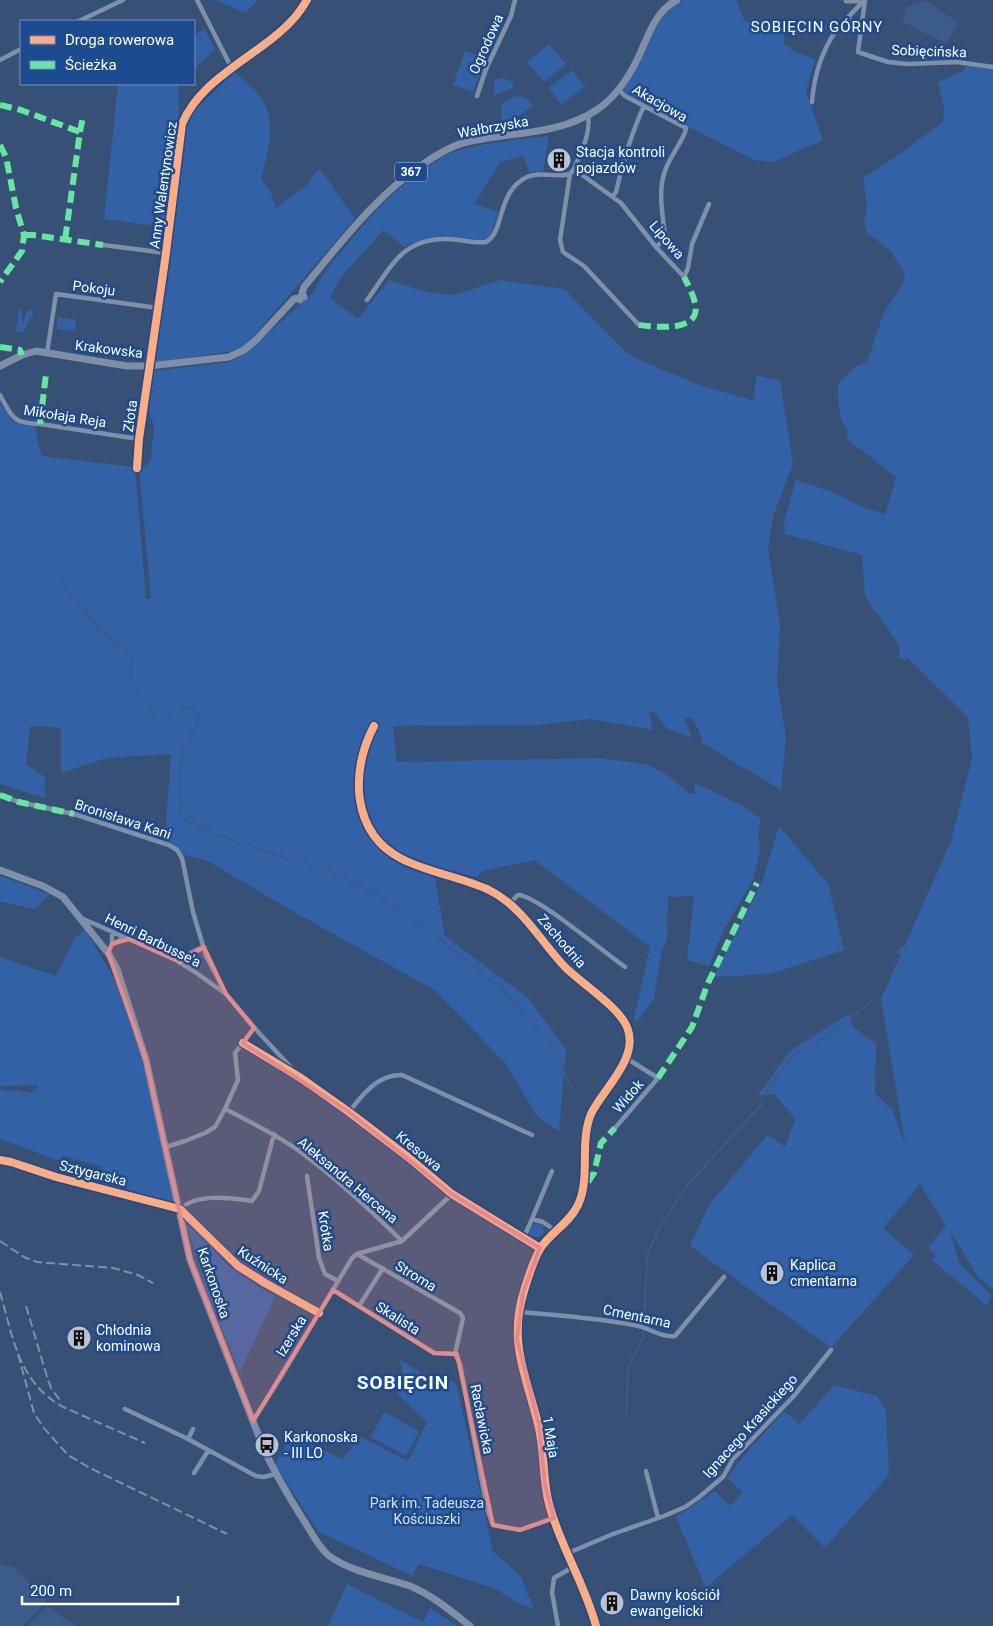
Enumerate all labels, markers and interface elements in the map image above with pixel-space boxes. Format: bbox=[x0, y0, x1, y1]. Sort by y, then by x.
street label: Ogrodowa bbox=[466, 11, 506, 77]
district label: SOBIĘCIN GÓRNY bbox=[751, 18, 883, 36]
legend bbox=[20, 20, 195, 85]
text: Droga rowerowa bbox=[65, 31, 174, 49]
street label: Sobięcińska bbox=[891, 42, 967, 60]
text: Ścieżka bbox=[65, 56, 117, 74]
street label: Akacjowa bbox=[630, 81, 690, 125]
street label: Wałbrzyska bbox=[456, 113, 530, 141]
street label: Anny Walentynowicz bbox=[146, 120, 180, 250]
place label: Stacja kontroli pojazdów bbox=[576, 144, 665, 176]
building icon: Stacja kontroli pojazdów bbox=[546, 147, 572, 173]
road number: 367 bbox=[395, 162, 427, 182]
street label: Lipowa bbox=[646, 218, 688, 262]
street label: Pokoju bbox=[72, 277, 116, 299]
street label: Krakowska bbox=[74, 337, 144, 361]
street label: Złota bbox=[120, 399, 140, 433]
street label: Mikołaja Reja bbox=[22, 402, 108, 430]
street label: Bronisława Kani bbox=[73, 796, 173, 842]
street label: Henri Barbusse'a bbox=[102, 910, 204, 970]
street label: Zachodnia bbox=[534, 911, 590, 971]
street label: Widok bbox=[609, 1075, 647, 1116]
street label: Kresowa bbox=[393, 1128, 445, 1174]
street label: Aleksandra Hercena bbox=[295, 1134, 401, 1226]
street label: Sztygarska bbox=[58, 1157, 128, 1189]
street label: Krótka bbox=[315, 1210, 337, 1252]
street label: Kuźnicka bbox=[235, 1243, 291, 1287]
street label: Karkonoska bbox=[194, 1245, 234, 1321]
street label: Stroma bbox=[392, 1257, 440, 1295]
place label: Kaplica cmentarna bbox=[790, 1257, 857, 1289]
building icon: Kaplica cmentarna bbox=[759, 1260, 785, 1286]
street label: Skalista bbox=[373, 1298, 423, 1338]
street label: Cmentarna bbox=[602, 1301, 672, 1331]
street label: Izerska bbox=[273, 1313, 309, 1359]
place label: Chłodnia kominowa bbox=[96, 1322, 161, 1354]
building icon: Chłodnia kominowa bbox=[66, 1325, 92, 1351]
district label: SOBIĘCIN bbox=[357, 1371, 449, 1394]
street label: Ignacego Krasickiego bbox=[699, 1371, 801, 1481]
street label: Racławicka bbox=[467, 1383, 497, 1455]
street label: 1 Maja bbox=[540, 1415, 562, 1459]
place label: Karkonoska - III LO bbox=[284, 1429, 358, 1461]
bus stop icon: Karkonoska - III LO bbox=[254, 1432, 280, 1458]
park label: Park im. Tadeusza Kościuszki bbox=[370, 1495, 484, 1527]
scale bar bbox=[22, 1574, 179, 1606]
text: 200 m bbox=[30, 1582, 72, 1600]
place label: Dawny kościół ewangelicki bbox=[630, 1587, 720, 1619]
building icon: Dawny kościół ewangelicki bbox=[599, 1590, 625, 1616]

